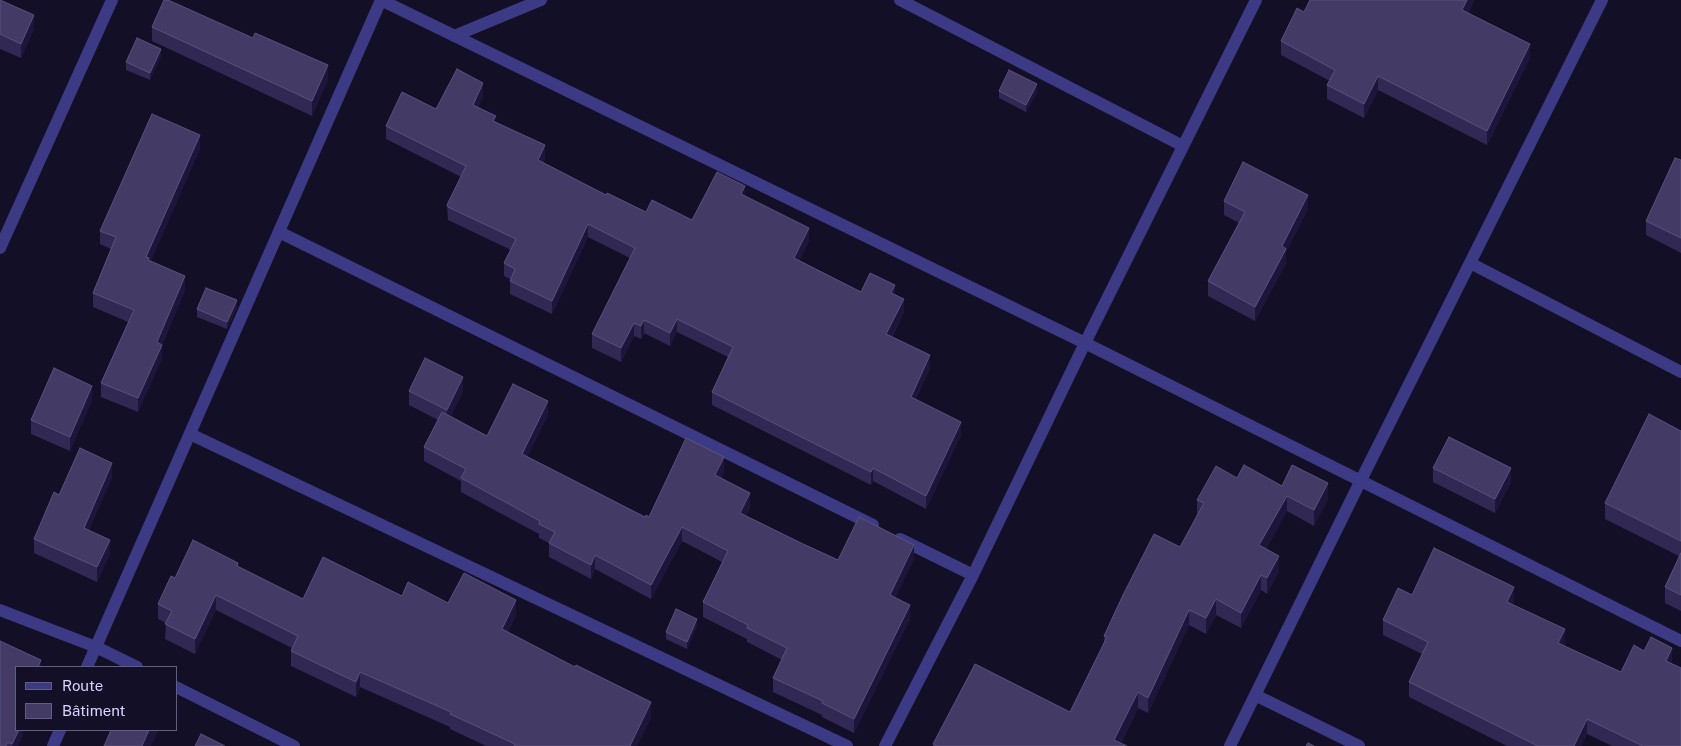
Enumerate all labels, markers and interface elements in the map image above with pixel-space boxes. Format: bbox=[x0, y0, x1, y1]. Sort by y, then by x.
legend bbox=[15, 666, 178, 731]
text: Route bbox=[62, 677, 103, 694]
text: Bâtiment bbox=[62, 702, 125, 719]

